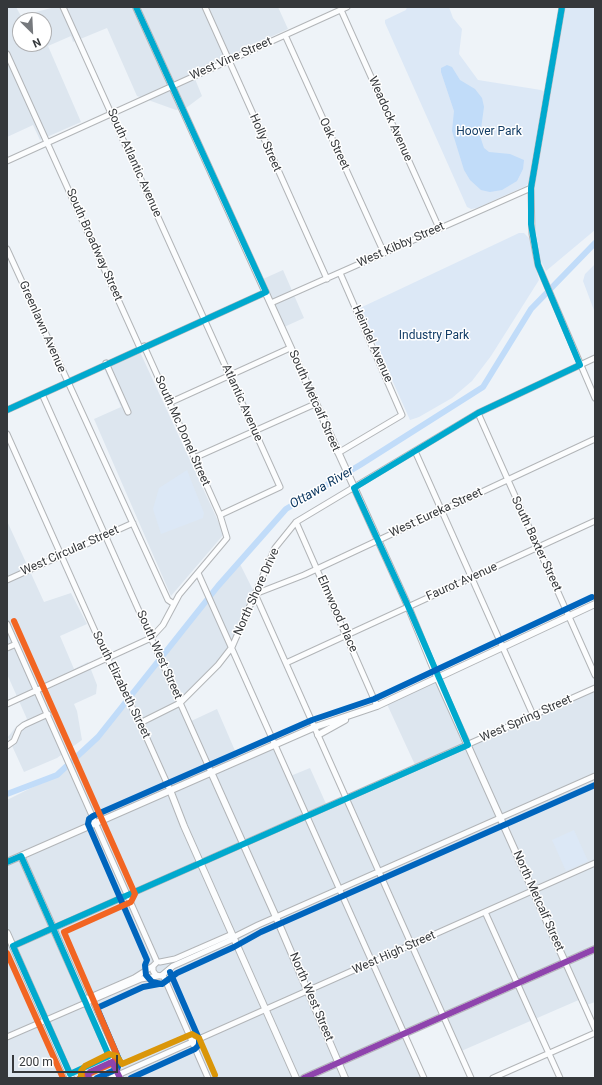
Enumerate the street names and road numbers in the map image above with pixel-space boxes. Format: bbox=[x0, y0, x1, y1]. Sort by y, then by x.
street label: West Vine Street bbox=[188, 35, 274, 83]
street label: Weadock Avenue bbox=[365, 74, 415, 164]
street label: South Atlantic Avenue bbox=[104, 107, 164, 219]
street label: Holly Street bbox=[246, 112, 284, 174]
street label: Oak Street bbox=[316, 116, 352, 172]
street label: South Broadway Street bbox=[63, 187, 125, 303]
street label: West Kibby Street bbox=[355, 219, 447, 271]
street label: Greenlawn Avenue bbox=[15, 279, 69, 375]
street label: Heindel Avenue bbox=[349, 303, 395, 385]
street label: South Metcalf Street bbox=[285, 348, 343, 454]
street label: Atlantic Avenue bbox=[219, 362, 265, 444]
street label: South Mc Donel Street bbox=[151, 374, 213, 488]
street label: West Eureka Street bbox=[387, 485, 485, 541]
street label: South Baxter Street bbox=[508, 494, 564, 594]
street label: West Circular Street bbox=[19, 523, 121, 579]
street label: North Shore Drive bbox=[231, 546, 283, 638]
street label: Faurot Avenue bbox=[424, 560, 500, 604]
street label: Elmwood Place bbox=[314, 573, 360, 655]
street label: South West Street bbox=[133, 608, 185, 702]
street label: South Elizabeth Street bbox=[89, 629, 153, 741]
street label: West Spring Street bbox=[478, 692, 574, 746]
street label: North Metcalf Street bbox=[509, 848, 567, 954]
street label: West High Street bbox=[350, 928, 438, 978]
street label: North West Street bbox=[286, 951, 336, 1043]

